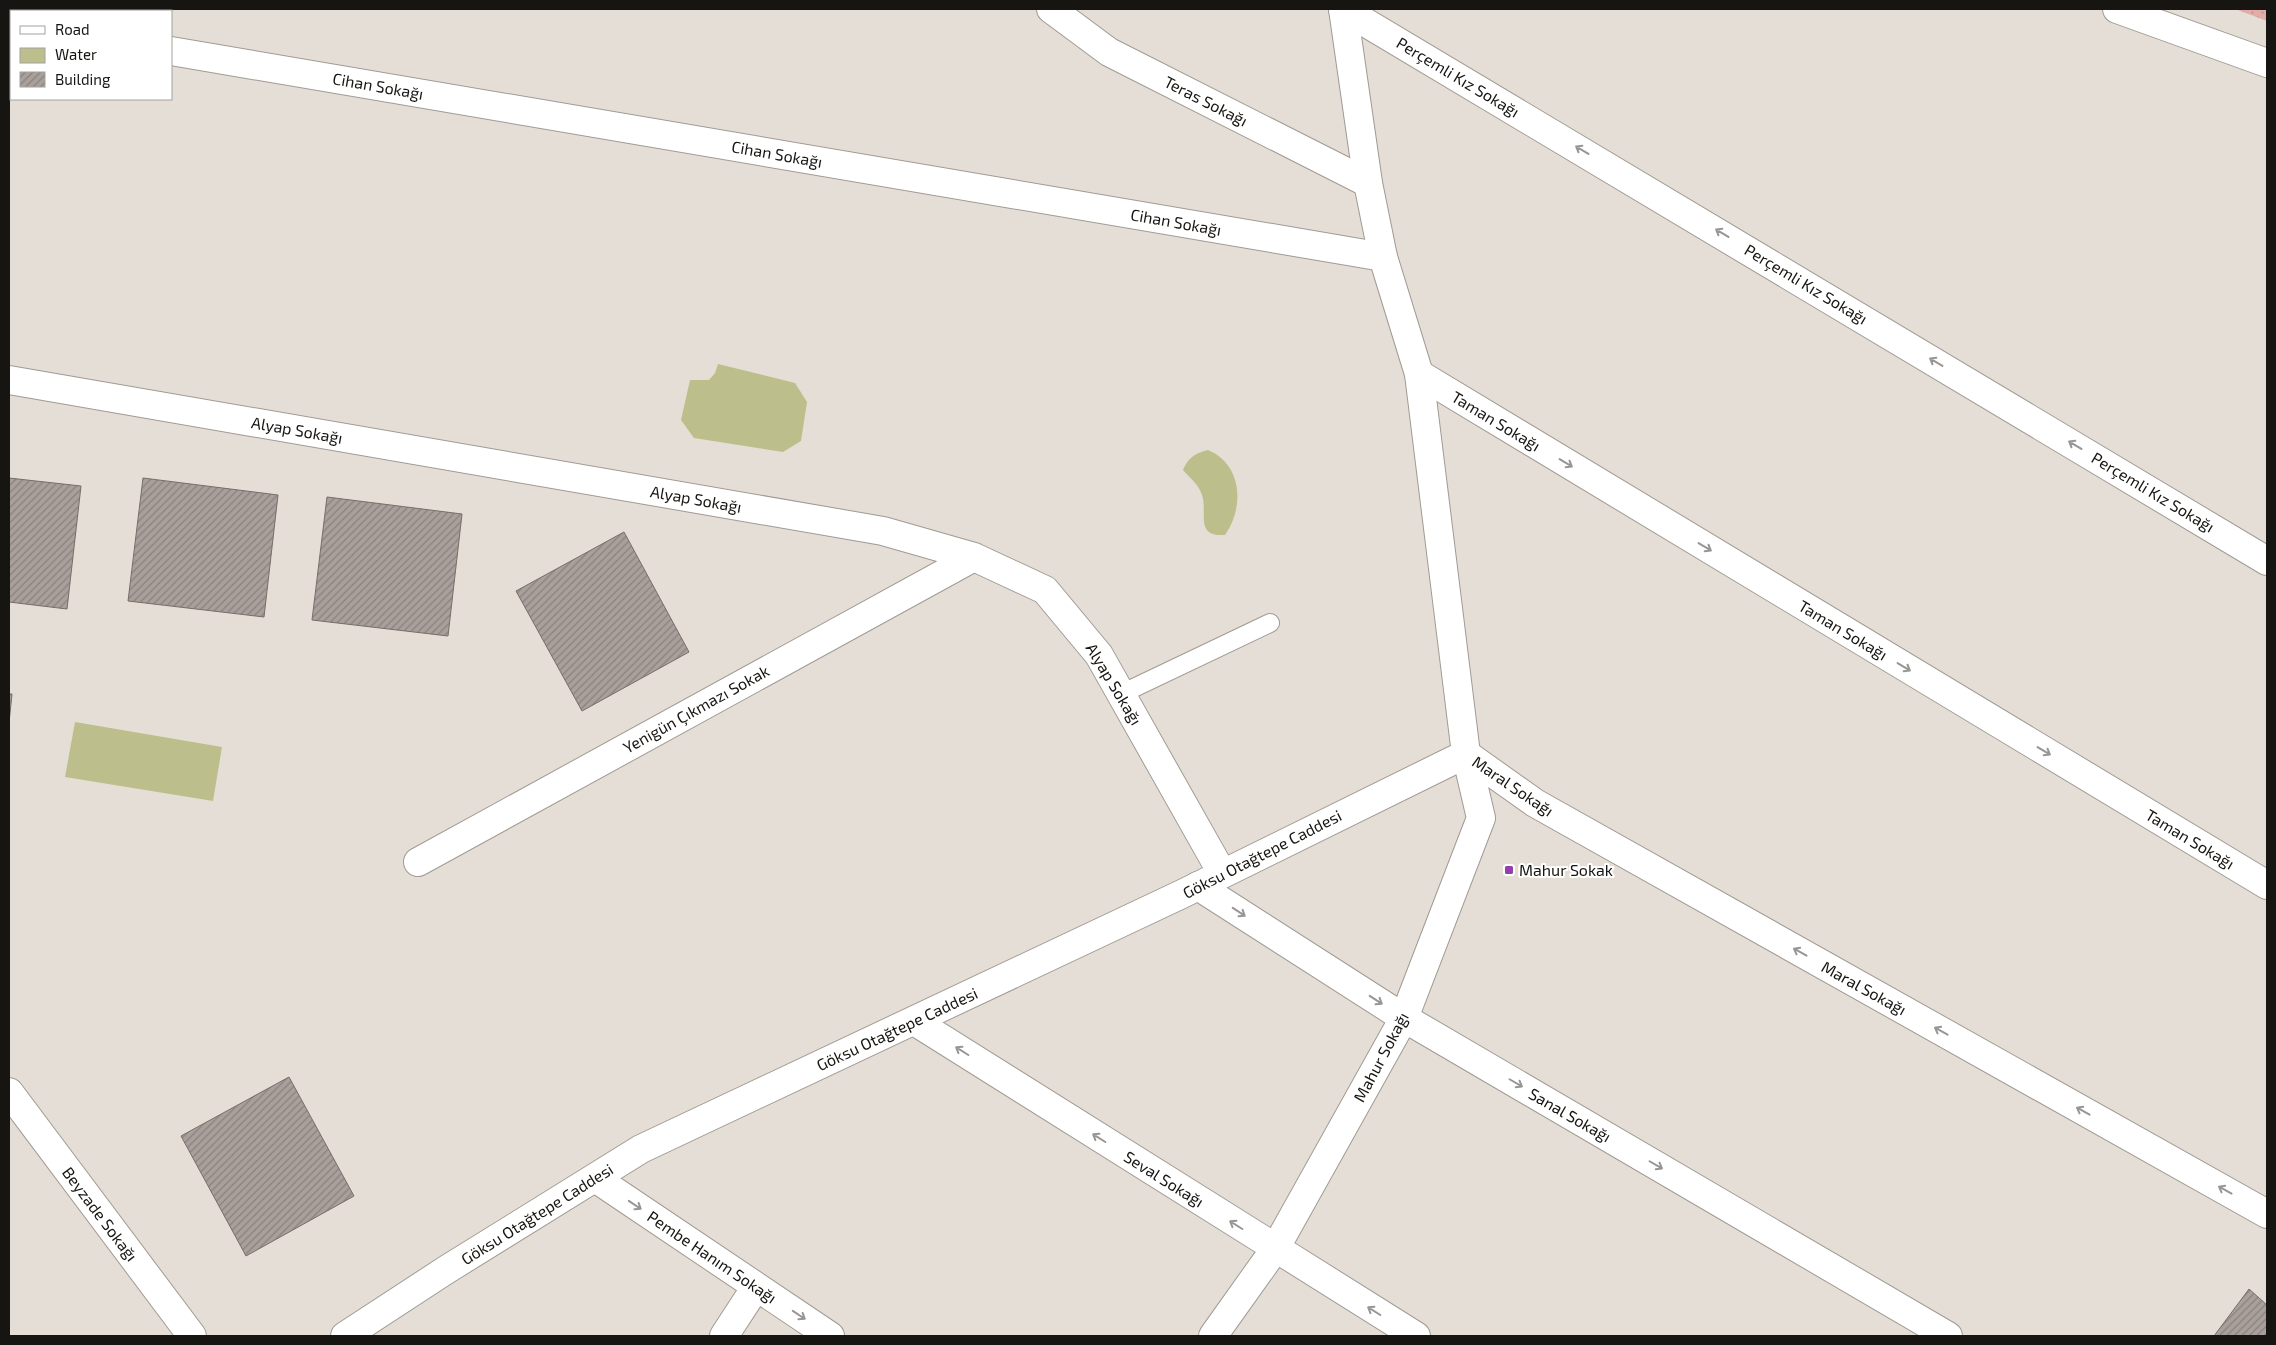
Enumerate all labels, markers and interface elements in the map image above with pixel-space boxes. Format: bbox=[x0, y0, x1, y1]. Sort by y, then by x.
legend bbox=[10, 10, 172, 100]
text: Road bbox=[55, 20, 90, 38]
street label: Perçemli Kız Sokağı bbox=[1393, 32, 1523, 122]
text: Water bbox=[55, 45, 97, 63]
street label: Cihan Sokağı bbox=[331, 68, 425, 103]
text: Building bbox=[55, 70, 111, 88]
street label: Teras Sokağı bbox=[1161, 71, 1251, 130]
street label: Cihan Sokağı bbox=[730, 136, 824, 171]
one-way arrow bbox=[1575, 145, 1589, 155]
street label: Cihan Sokağı bbox=[1129, 204, 1223, 239]
one-way arrow bbox=[1715, 228, 1729, 238]
street label: Perçemli Kız Sokağı bbox=[1741, 239, 1871, 329]
one-way arrow bbox=[1930, 356, 1944, 366]
street label: Taman Sokağı bbox=[1448, 387, 1544, 455]
street label: Alyap Sokağı bbox=[250, 412, 344, 447]
one-way arrow bbox=[2069, 440, 2083, 450]
street label: Perçemli Kız Sokağı bbox=[2088, 447, 2218, 537]
one-way arrow bbox=[1559, 458, 1573, 468]
street label: Alyap Sokağı bbox=[649, 481, 743, 516]
one-way arrow bbox=[1698, 542, 1712, 552]
street label: Taman Sokağı bbox=[1795, 596, 1891, 664]
street label: Alyap Sokağı bbox=[1083, 639, 1146, 728]
street label: Yenigün Çıkmazı Sokak bbox=[620, 661, 772, 757]
one-way arrow bbox=[1897, 662, 1911, 672]
one-way arrow bbox=[2036, 746, 2050, 756]
street label: Maral Sokağı bbox=[1469, 751, 1557, 820]
street label: Göksu Otağtepe Caddesi bbox=[1179, 805, 1344, 902]
street label: Taman Sokağı bbox=[2142, 805, 2238, 873]
place label: Mahur Sokak bbox=[1519, 860, 1613, 879]
marker: Mahur Sokak bbox=[1503, 864, 1515, 876]
one-way arrow bbox=[1232, 907, 1246, 917]
one-way arrow bbox=[1793, 946, 1807, 956]
street label: Maral Sokağı bbox=[1819, 957, 1910, 1019]
street label: Göksu Otağtepe Caddesi bbox=[813, 983, 980, 1074]
one-way arrow bbox=[1369, 995, 1383, 1005]
street label: Mahur Sokağı bbox=[1349, 1009, 1412, 1105]
one-way arrow bbox=[1934, 1026, 1949, 1036]
one-way arrow bbox=[955, 1046, 969, 1056]
one-way arrow bbox=[1508, 1079, 1522, 1089]
street label: Sanal Sokağı bbox=[1526, 1083, 1615, 1146]
one-way arrow bbox=[2076, 1105, 2091, 1115]
one-way arrow bbox=[1092, 1133, 1106, 1143]
street label: Seval Sokağı bbox=[1121, 1147, 1208, 1211]
street label: Göksu Otağtepe Caddesi bbox=[457, 1159, 616, 1268]
one-way arrow bbox=[1648, 1161, 1662, 1171]
street label: Beyzade Sokağı bbox=[59, 1163, 142, 1265]
one-way arrow bbox=[2217, 1185, 2232, 1195]
one-way arrow bbox=[628, 1200, 642, 1210]
street label: Pembe Hanım Sokağı bbox=[644, 1206, 780, 1307]
one-way arrow bbox=[1230, 1220, 1244, 1230]
one-way arrow bbox=[1368, 1305, 1382, 1315]
one-way arrow bbox=[792, 1310, 806, 1321]

